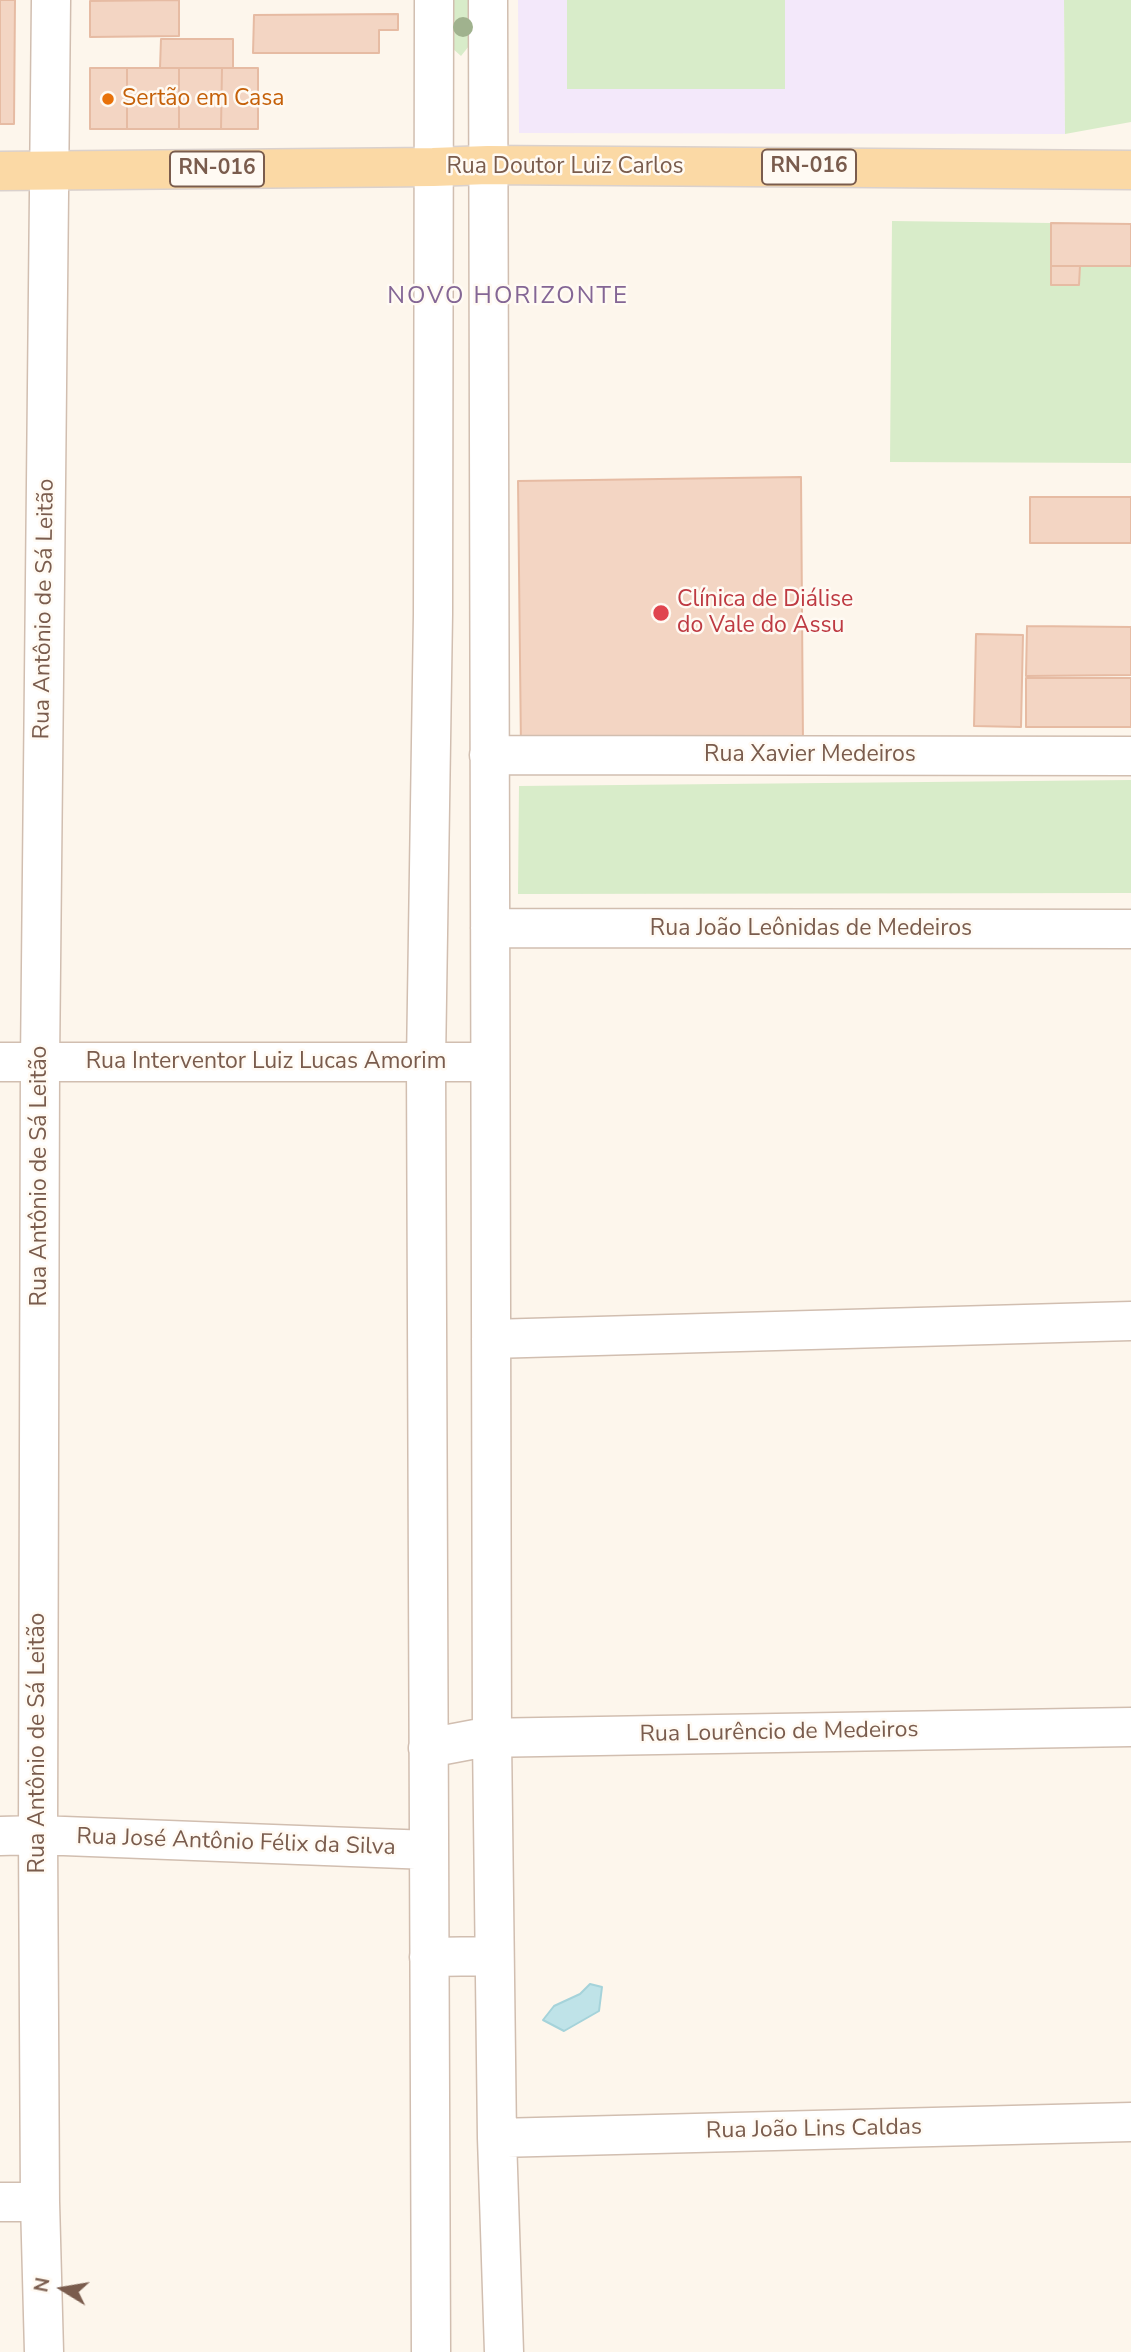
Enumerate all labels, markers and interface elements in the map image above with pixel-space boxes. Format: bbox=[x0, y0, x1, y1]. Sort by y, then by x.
place label: Sertão em Casa bbox=[122, 85, 285, 113]
marker: Sertão em Casa bbox=[100, 91, 116, 107]
road number: RN-016 bbox=[762, 150, 856, 184]
road number: RN-016 bbox=[170, 152, 264, 186]
street label: Rua Doutor Luiz Carlos bbox=[446, 153, 684, 181]
district label: NOVO HORIZONTE bbox=[389, 283, 627, 311]
street label: Rua Antônio de Sá Leitão bbox=[29, 478, 61, 740]
place label: Clínica de Diálise do Vale do Assu bbox=[677, 586, 853, 640]
marker: Clínica de Diálise do Vale do Assu bbox=[651, 603, 671, 623]
street label: Rua Xavier Medeiros bbox=[704, 741, 916, 769]
street label: Rua João Leônidas de Medeiros bbox=[650, 915, 972, 943]
street label: Rua Antônio de Sá Leitão bbox=[26, 1046, 54, 1306]
street label: Rua Interventor Luiz Lucas Amorim bbox=[86, 1048, 446, 1076]
street label: Rua Antônio de Sá Leitão bbox=[24, 1613, 52, 1873]
street label: Rua Lourêncio de Medeiros bbox=[639, 1717, 919, 1749]
street label: Rua José Antônio Félix da Silva bbox=[76, 1824, 396, 1862]
street label: Rua João Lins Caldas bbox=[706, 2114, 922, 2146]
north arrow bbox=[28, 2254, 98, 2324]
text: N bbox=[28, 2276, 57, 2294]

